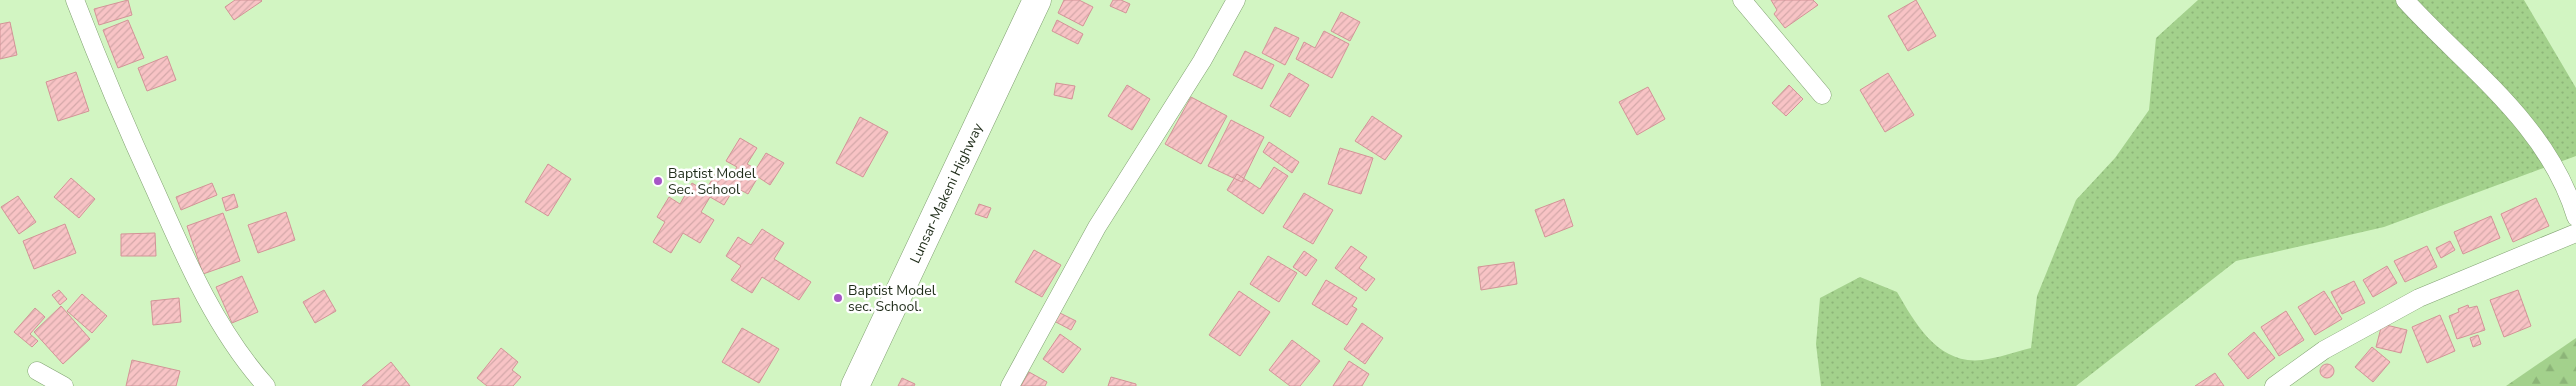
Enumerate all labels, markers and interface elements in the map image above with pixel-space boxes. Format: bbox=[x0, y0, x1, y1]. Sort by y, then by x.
street label: Lunsar-Makeni Highway bbox=[906, 119, 988, 266]
place label: Baptist Model Sec. School bbox=[668, 164, 757, 199]
marker: Baptist Model Sec. School bbox=[652, 175, 664, 187]
place label: Baptist Model sec. School. bbox=[848, 281, 937, 316]
marker: Baptist Model sec. School. bbox=[832, 292, 844, 304]

